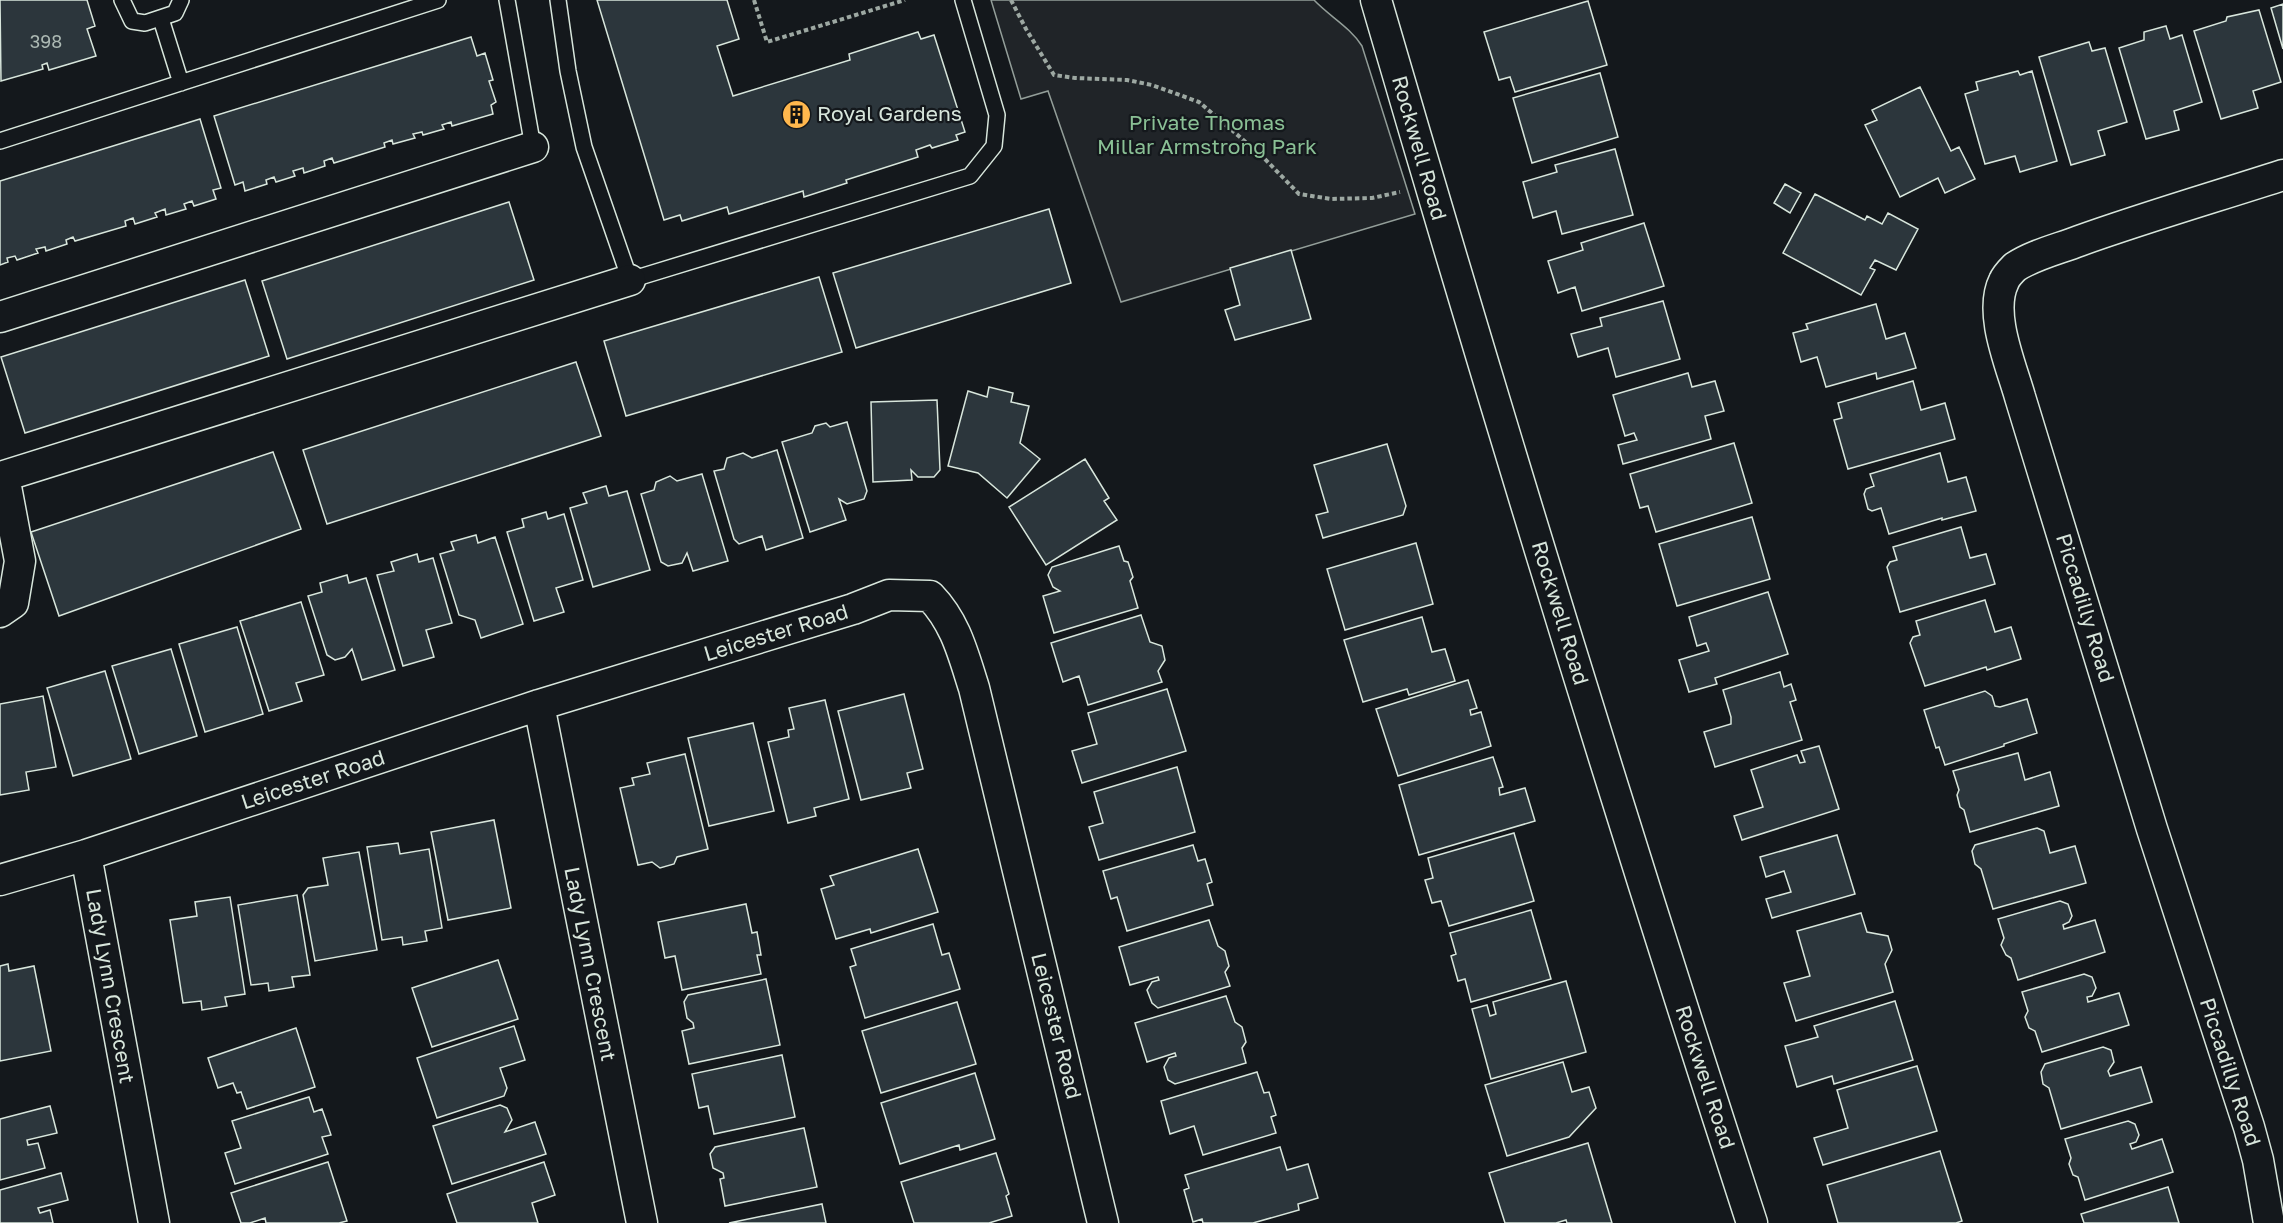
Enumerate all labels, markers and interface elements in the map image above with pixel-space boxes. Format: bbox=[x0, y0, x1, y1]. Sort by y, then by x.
house number: 398 bbox=[30, 30, 62, 52]
street label: Rockwell Road bbox=[1387, 72, 1453, 223]
building icon: Royal Gardens bbox=[780, 98, 812, 130]
place label: Royal Gardens bbox=[817, 100, 962, 126]
park label: Private Thomas Millar Armstrong Park bbox=[1097, 109, 1317, 159]
street label: Piccadilly Road bbox=[2051, 530, 2121, 685]
street label: Rockwell Road bbox=[1527, 538, 1595, 688]
street label: Leicester Road bbox=[700, 598, 851, 666]
street label: Leicester Road bbox=[237, 744, 388, 815]
street label: Lady Lynn Crescent bbox=[559, 864, 623, 1063]
street label: Lady Lynn Crescent bbox=[81, 886, 141, 1085]
street label: Leicester Road bbox=[1026, 950, 1088, 1102]
street label: Piccadilly Road bbox=[2195, 994, 2267, 1149]
street label: Rockwell Road bbox=[1671, 1002, 1741, 1152]

